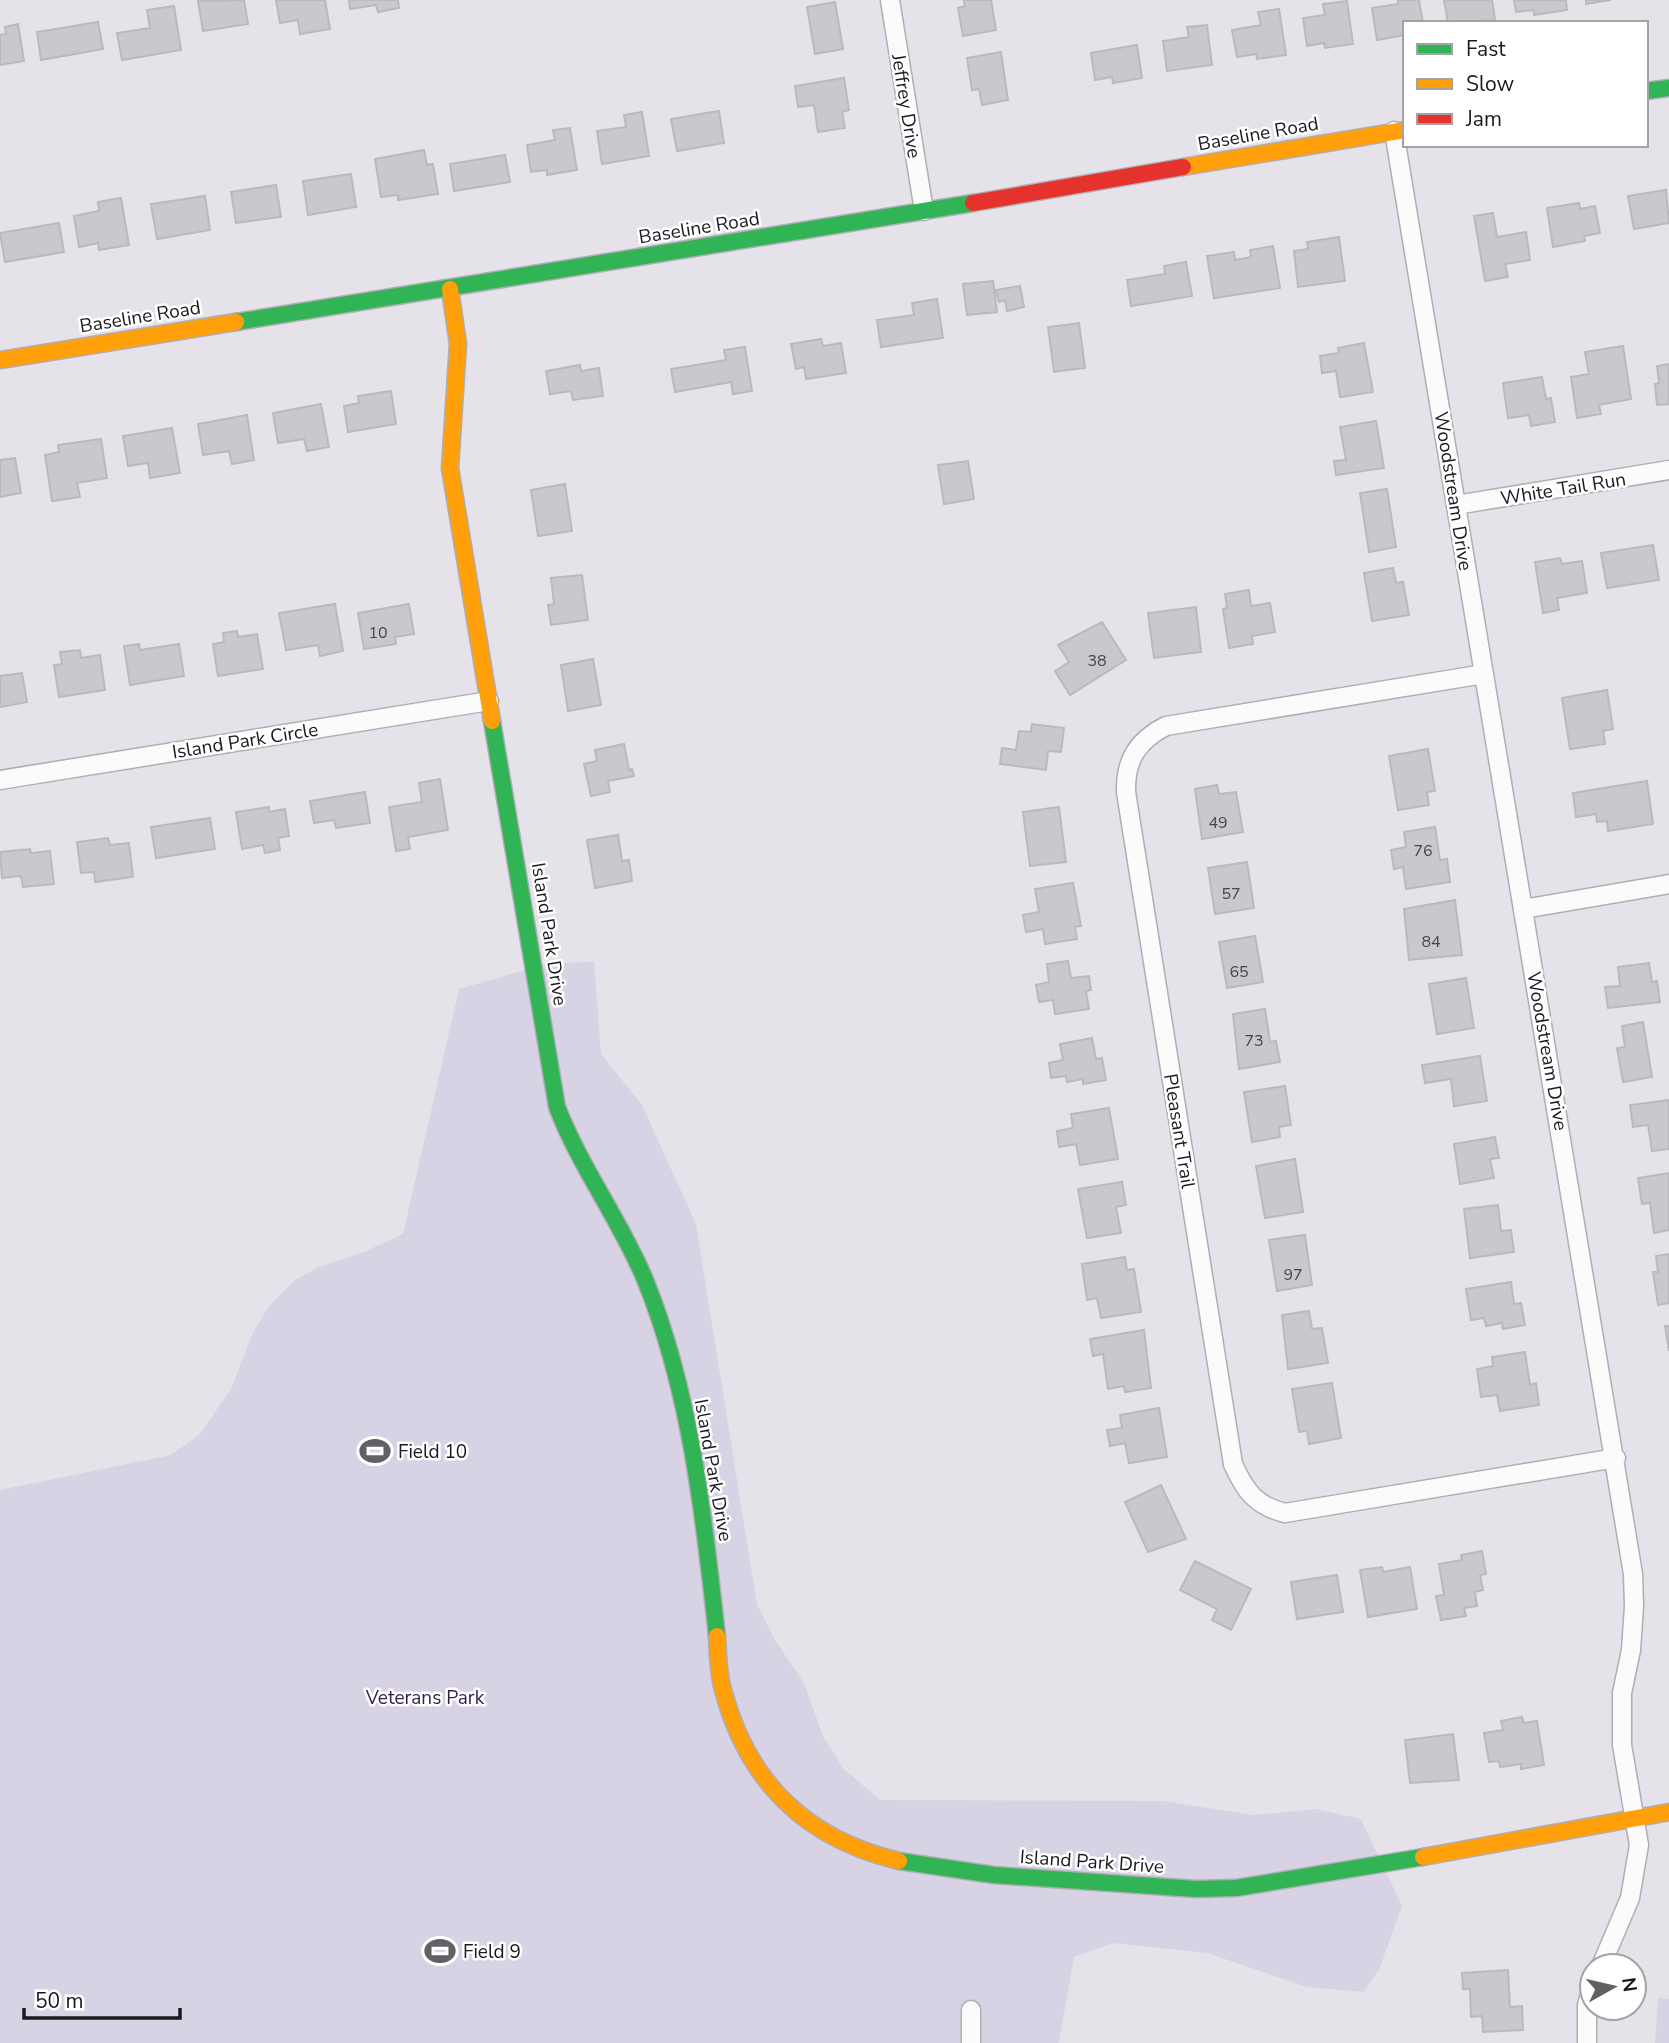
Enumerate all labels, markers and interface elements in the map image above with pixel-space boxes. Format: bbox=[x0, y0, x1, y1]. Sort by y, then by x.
legend bbox=[1403, 21, 1648, 147]
text: Fast bbox=[1466, 35, 1506, 63]
street label: Jeffrey Drive bbox=[885, 51, 927, 160]
text: Slow bbox=[1466, 70, 1515, 98]
text: Jam bbox=[1465, 105, 1502, 133]
street label: Baseline Road bbox=[1196, 111, 1321, 157]
street label: Baseline Road bbox=[637, 206, 762, 250]
street label: Baseline Road bbox=[78, 295, 203, 339]
street label: Woodstream Drive bbox=[1428, 410, 1478, 573]
street label: White Tail Run bbox=[1498, 466, 1628, 512]
house number: 10 bbox=[368, 622, 388, 644]
house number: 38 bbox=[1087, 650, 1107, 672]
street label: Island Park Circle bbox=[170, 717, 320, 765]
house number: 49 bbox=[1208, 812, 1228, 834]
house number: 76 bbox=[1413, 840, 1433, 862]
street label: Island Park Drive bbox=[525, 861, 573, 1007]
house number: 57 bbox=[1221, 883, 1241, 905]
house number: 84 bbox=[1421, 931, 1441, 953]
house number: 65 bbox=[1229, 961, 1249, 983]
street label: Woodstream Drive bbox=[1520, 970, 1574, 1133]
house number: 73 bbox=[1244, 1030, 1264, 1052]
street label: Pleasant Trail bbox=[1157, 1072, 1201, 1191]
house number: 97 bbox=[1283, 1264, 1303, 1286]
street label: Island Park Drive bbox=[688, 1397, 738, 1544]
sports icon: Field 10 bbox=[358, 1434, 392, 1468]
place label: Field 10 bbox=[398, 1439, 467, 1465]
park label: Veterans Park bbox=[365, 1685, 485, 1711]
street label: Island Park Drive bbox=[1019, 1844, 1165, 1880]
sports icon: Field 9 bbox=[423, 1934, 457, 1968]
place label: Field 9 bbox=[463, 1939, 521, 1965]
north arrow bbox=[1578, 1952, 1648, 2022]
scale bar bbox=[24, 1976, 180, 2020]
text: N bbox=[1615, 1976, 1643, 1994]
text: 50 m bbox=[35, 1987, 84, 2015]

